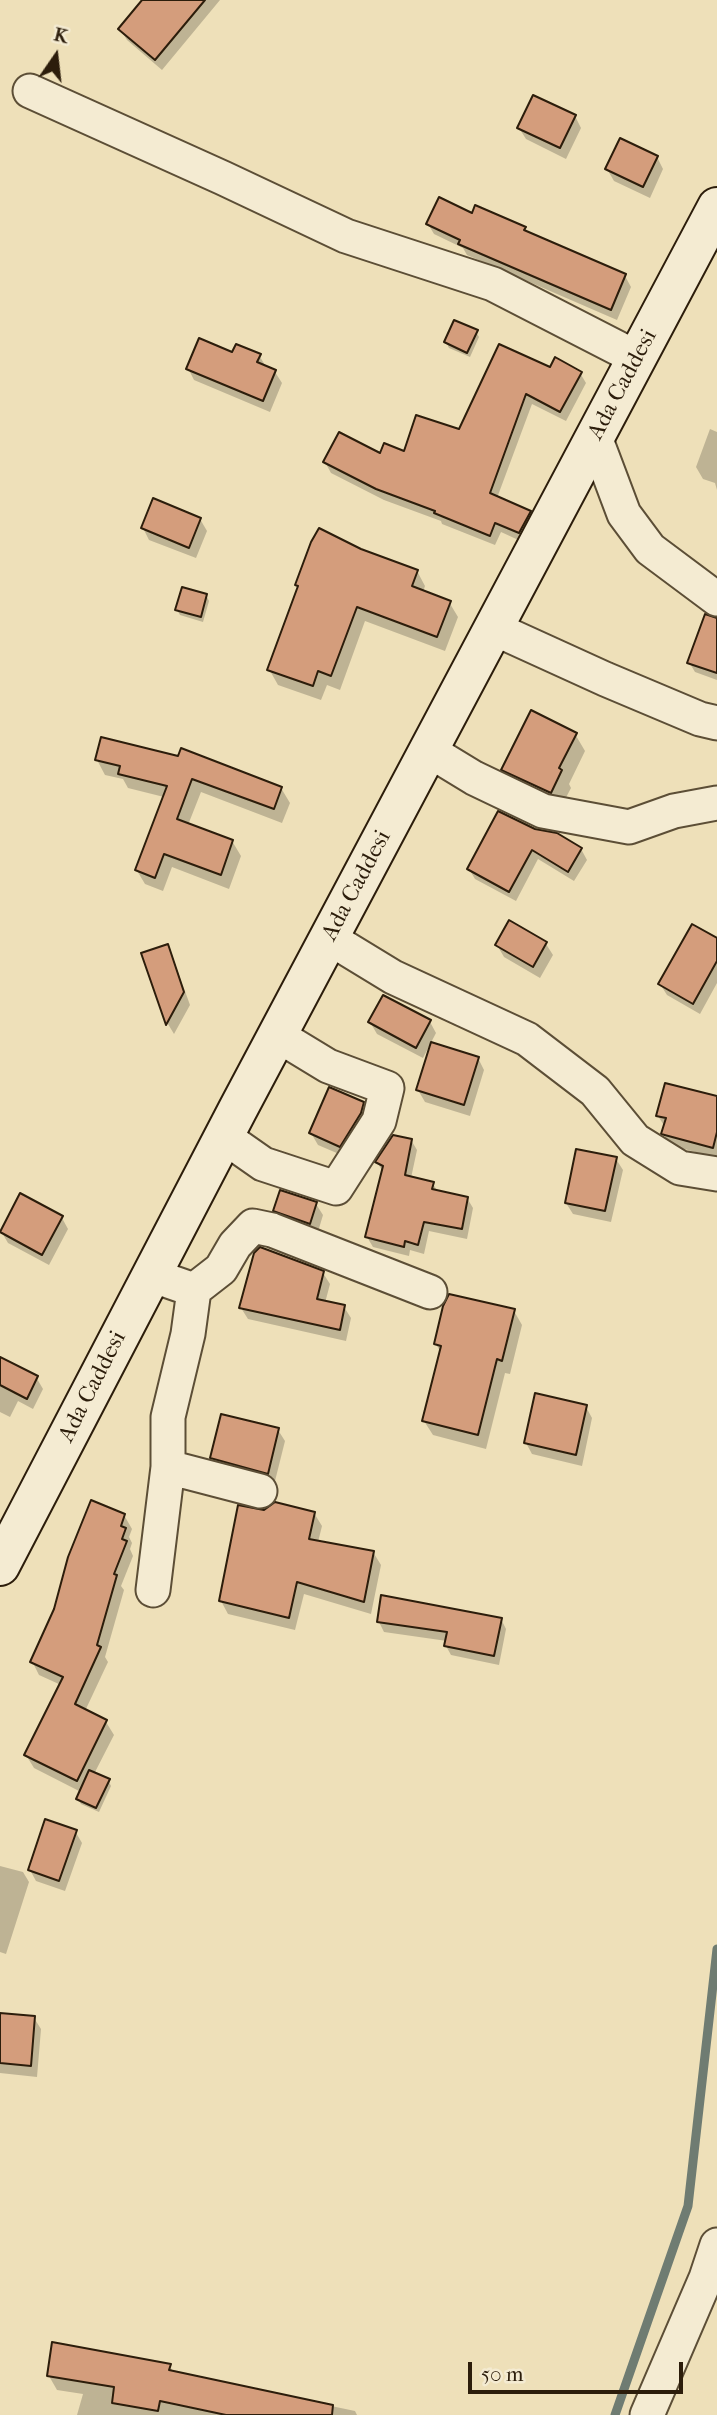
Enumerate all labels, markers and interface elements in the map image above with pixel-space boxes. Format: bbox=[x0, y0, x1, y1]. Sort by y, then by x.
north arrow bbox=[21, 21, 91, 91]
text: K bbox=[52, 23, 70, 48]
street label: Ada Caddesi bbox=[582, 325, 664, 445]
street label: Ada Caddesi bbox=[316, 826, 398, 946]
street label: Ada Caddesi bbox=[53, 1327, 133, 1447]
scale bar bbox=[472, 2348, 687, 2392]
text: 50 m bbox=[481, 2362, 524, 2386]

